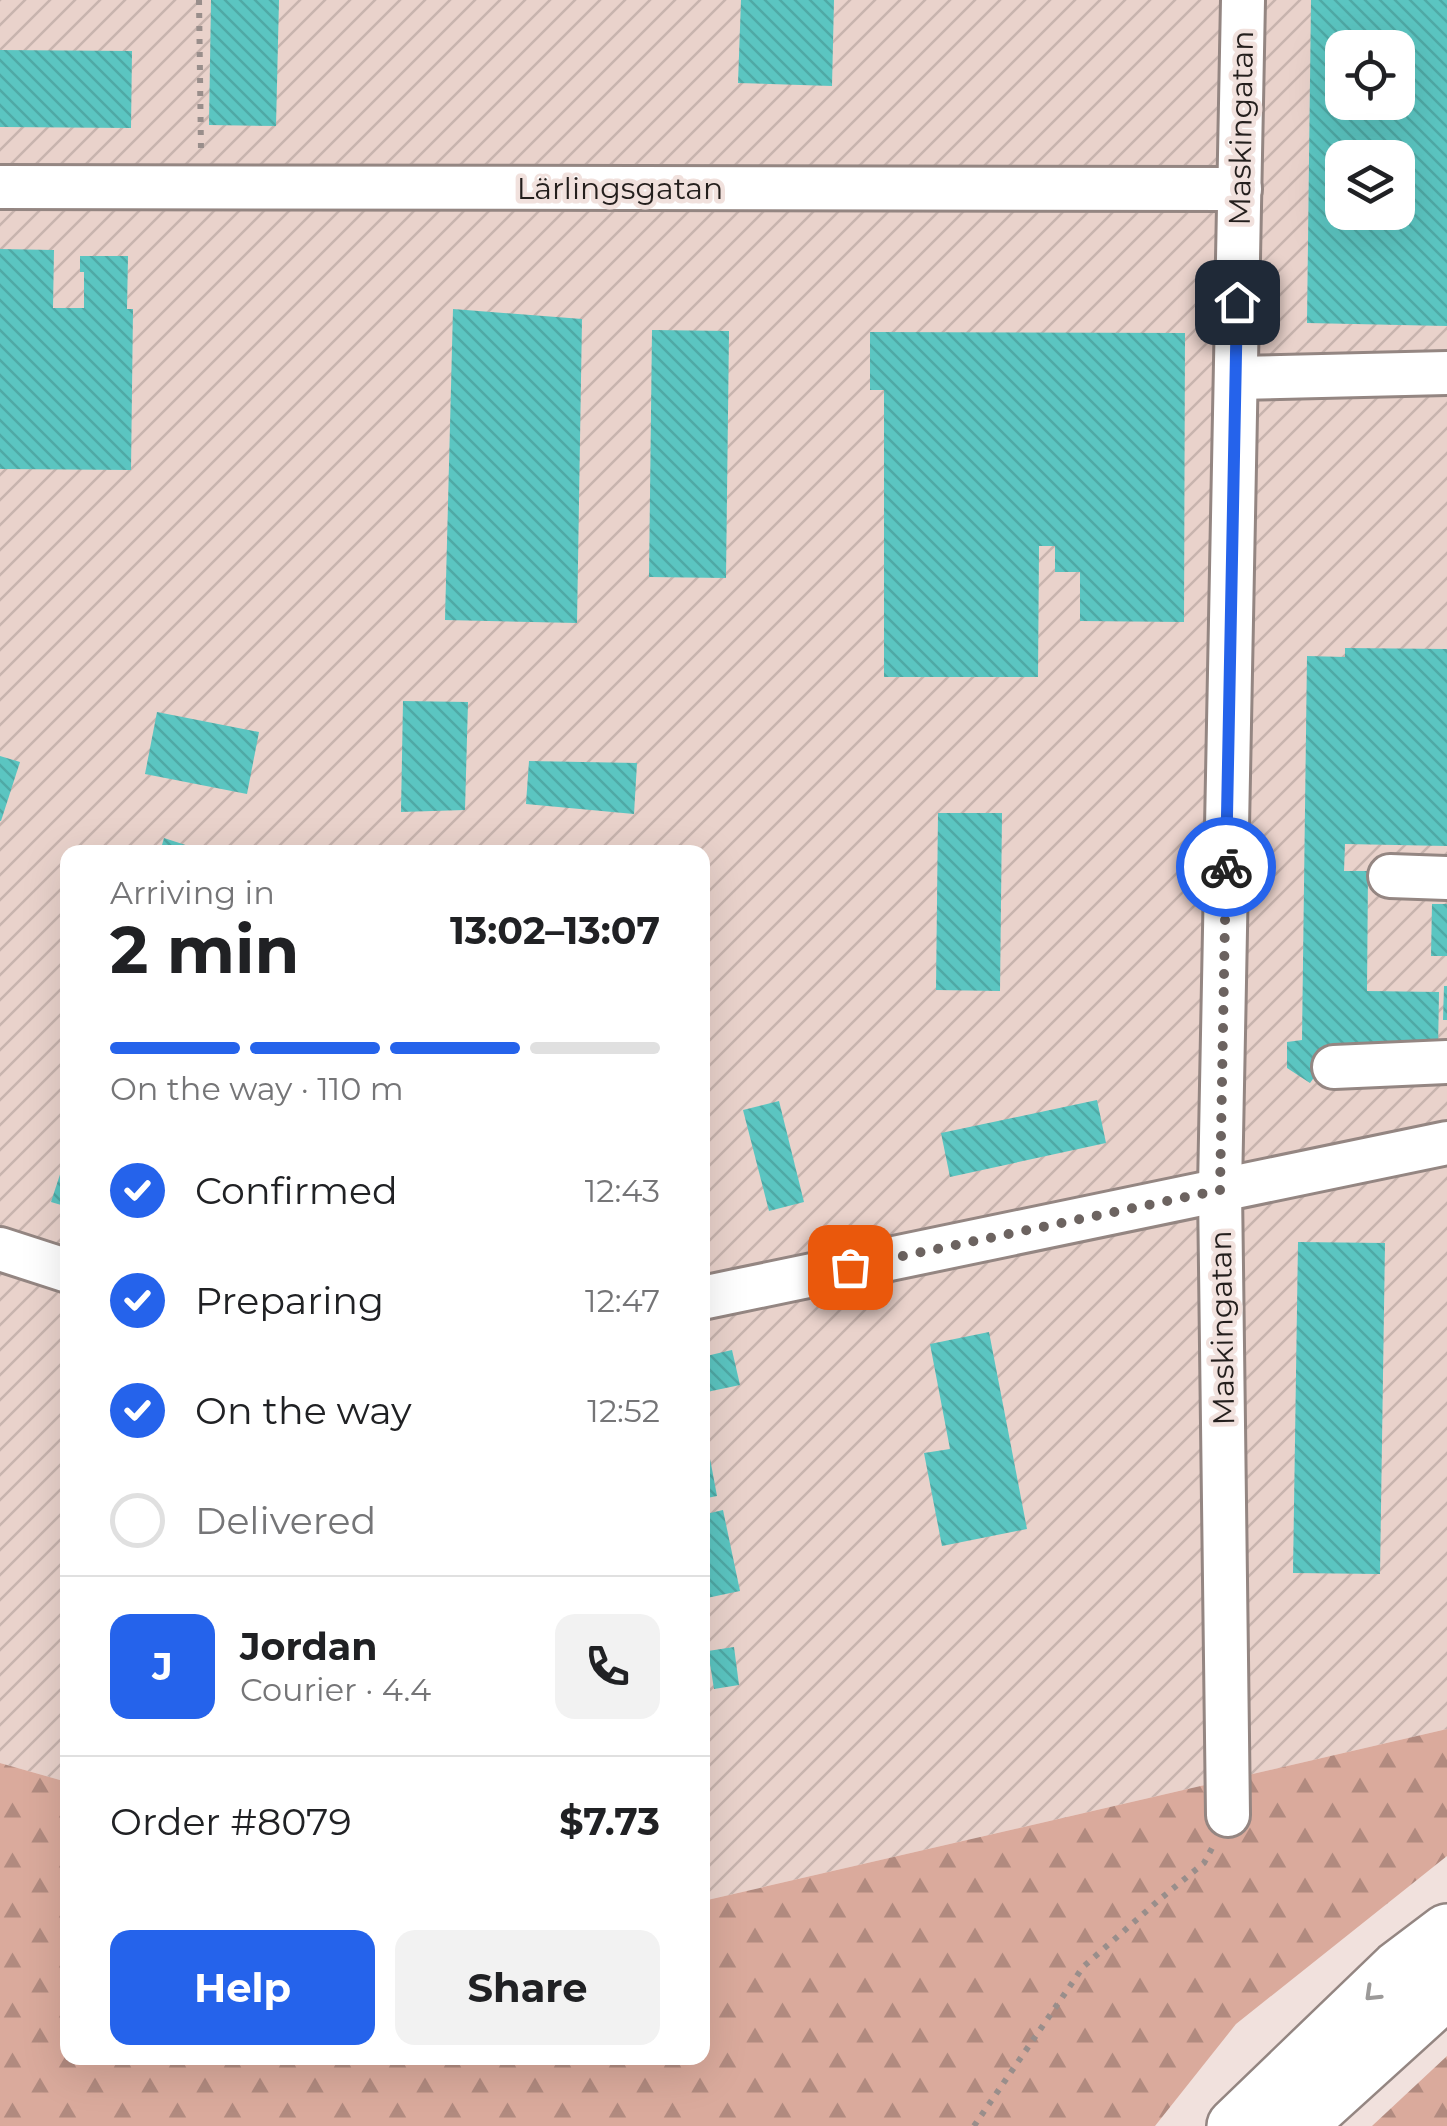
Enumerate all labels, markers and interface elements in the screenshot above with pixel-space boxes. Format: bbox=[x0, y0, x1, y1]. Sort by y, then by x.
street label: Maskingatan bbox=[1221, 30, 1261, 226]
map controls bbox=[1325, 30, 1415, 230]
button: locate bbox=[1325, 30, 1415, 120]
button: layers bbox=[1325, 140, 1415, 230]
street label: Lärlingsgatan bbox=[517, 170, 723, 207]
pin bbox=[1195, 260, 1280, 345]
icon: home bbox=[1210, 275, 1265, 330]
courier bbox=[1176, 817, 1276, 917]
icon: bike bbox=[1199, 840, 1254, 895]
text: Arriving in bbox=[110, 873, 275, 912]
text: 13:02–13:07 bbox=[450, 907, 660, 954]
text: 2 min bbox=[110, 910, 299, 989]
text: On the way · 110 m bbox=[110, 1069, 404, 1108]
icon: check bbox=[110, 1163, 165, 1218]
text: Confirmed bbox=[195, 1167, 398, 1214]
text: 12:43 bbox=[585, 1171, 660, 1210]
pin bbox=[808, 1225, 893, 1310]
street label: Maskingatan bbox=[1202, 1230, 1242, 1426]
icon: bag bbox=[823, 1240, 878, 1295]
icon: check bbox=[110, 1273, 165, 1328]
text: Preparing bbox=[195, 1277, 384, 1324]
text: 12:47 bbox=[585, 1281, 660, 1320]
icon: check bbox=[110, 1383, 165, 1438]
text: On the way bbox=[195, 1387, 412, 1434]
text: 12:52 bbox=[587, 1391, 660, 1430]
text: Delivered bbox=[195, 1497, 376, 1544]
button: phone bbox=[555, 1614, 660, 1719]
text: Jordan bbox=[240, 1623, 378, 1670]
text: J bbox=[152, 1643, 173, 1690]
text: Courier · 4.4 bbox=[240, 1670, 431, 1709]
text: Order #8079 bbox=[110, 1798, 352, 1845]
text: $7.73 bbox=[559, 1798, 660, 1845]
button: Help bbox=[110, 1930, 375, 2045]
button: Share bbox=[395, 1930, 660, 2045]
one-way arrow bbox=[1366, 1982, 1384, 2000]

